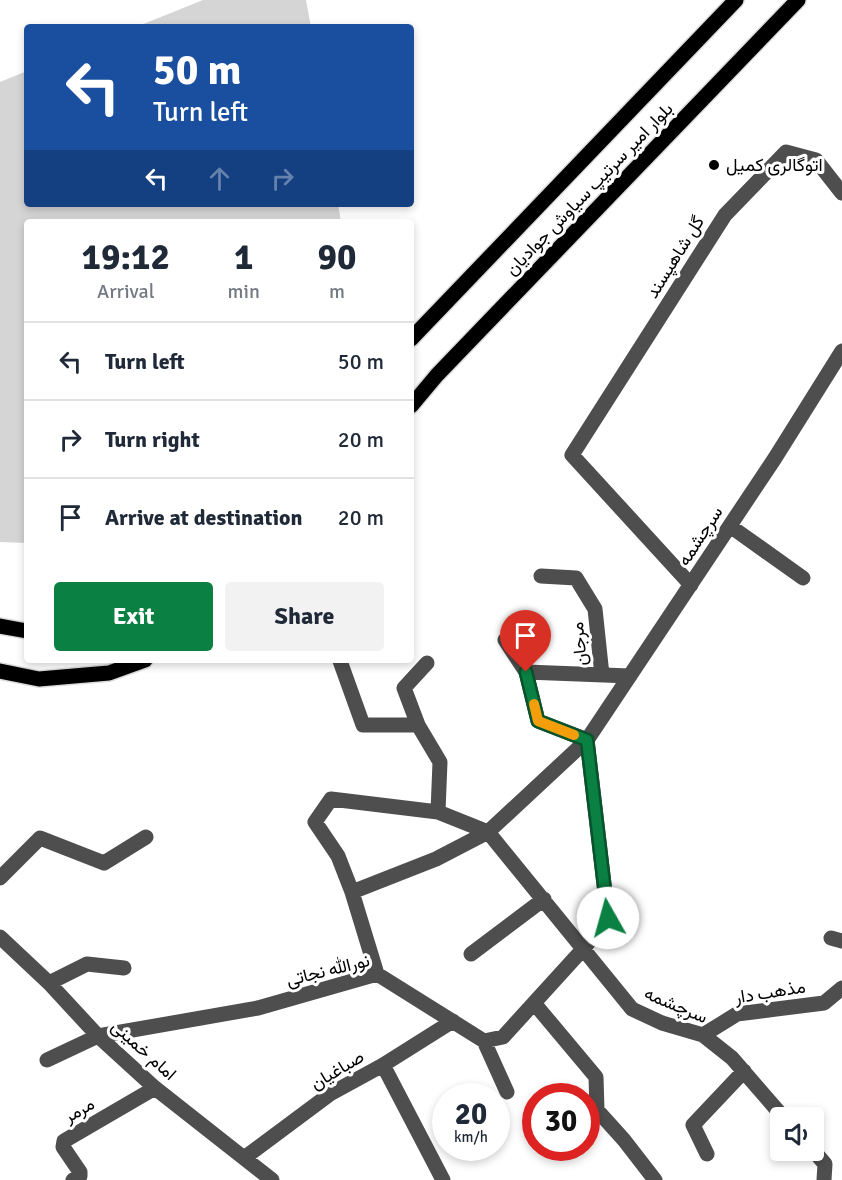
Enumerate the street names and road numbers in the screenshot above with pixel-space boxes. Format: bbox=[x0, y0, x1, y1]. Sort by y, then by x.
street label: بلوار امیر سرتیپ سیاوش جوادیان bbox=[501, 98, 678, 281]
street label: گل شاهپسند bbox=[641, 212, 710, 303]
street label: سرچشمه bbox=[673, 502, 728, 570]
street label: مرجان bbox=[566, 621, 592, 667]
street label: نورالله نجاتی bbox=[284, 949, 372, 991]
street label: مذهب دار bbox=[732, 976, 807, 1009]
street label: سرچشمه bbox=[641, 982, 711, 1029]
street label: امام خمینی bbox=[106, 1015, 181, 1086]
street label: صباغیان bbox=[306, 1045, 368, 1095]
street label: مرمر bbox=[59, 1093, 98, 1128]

